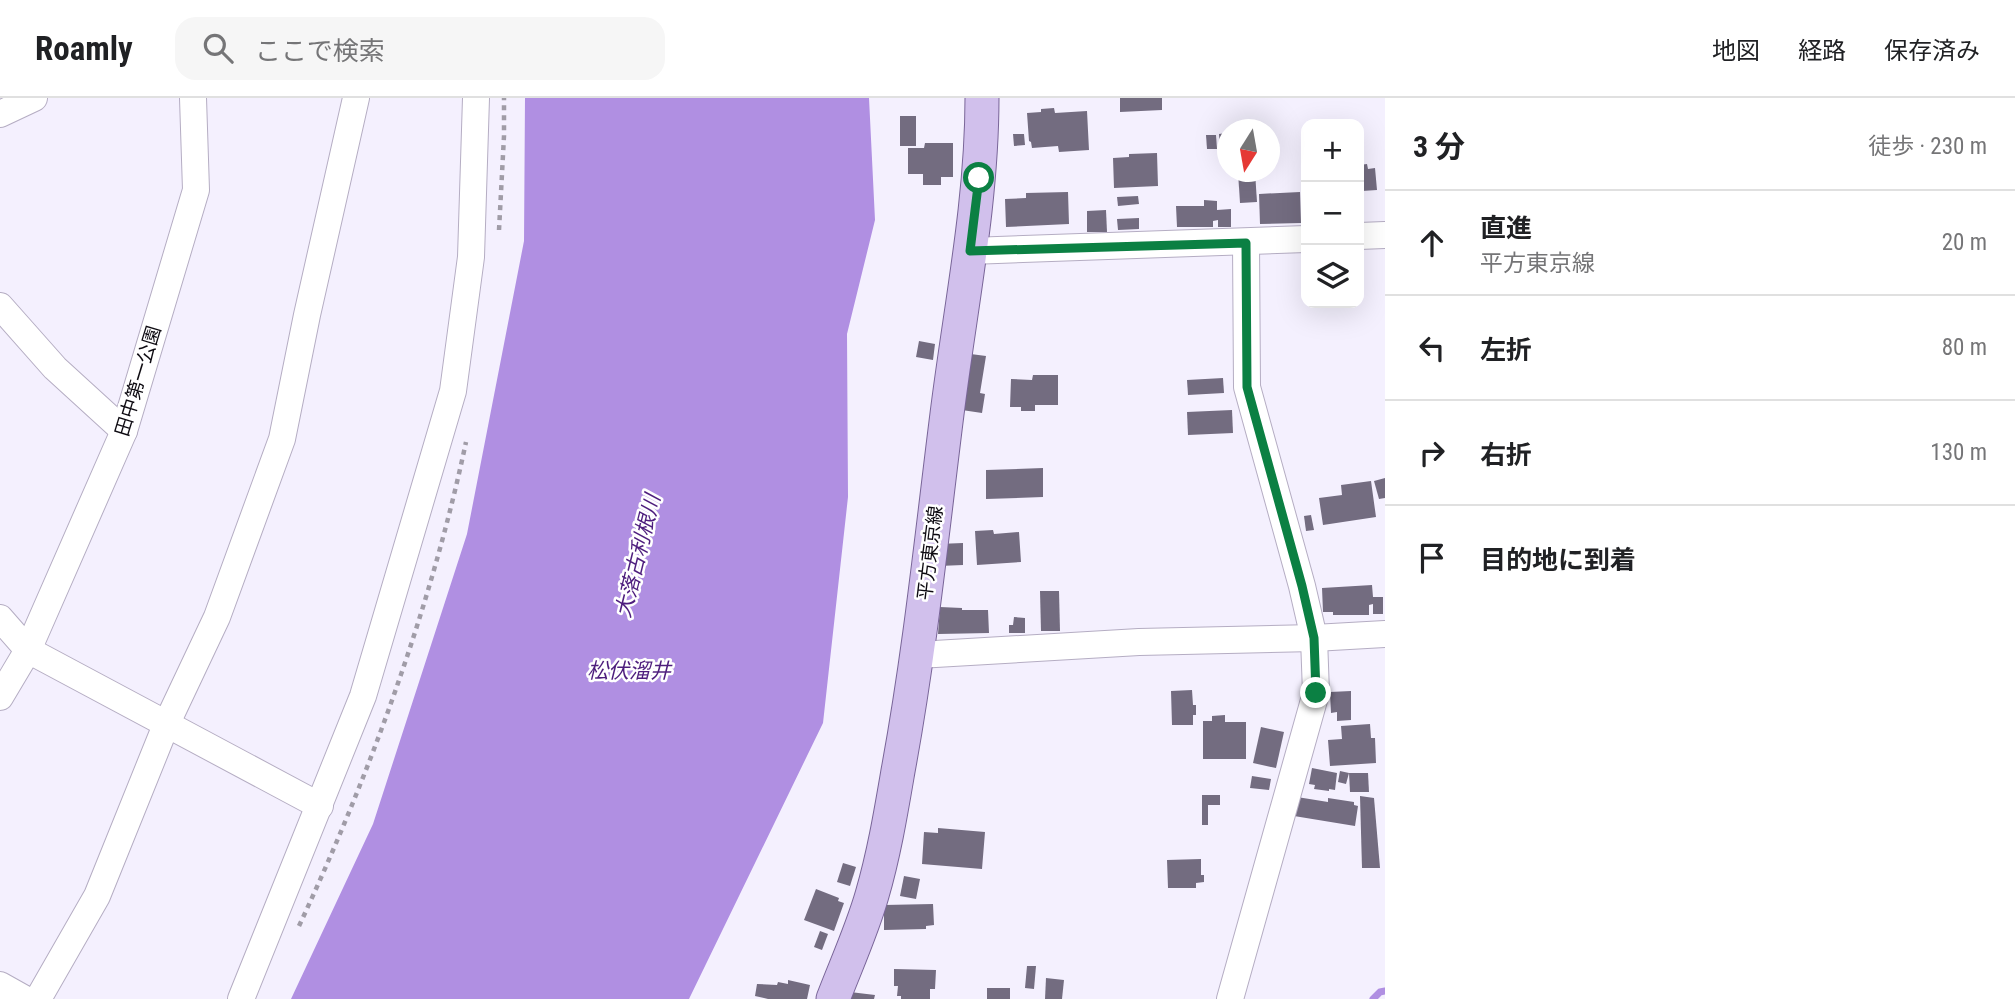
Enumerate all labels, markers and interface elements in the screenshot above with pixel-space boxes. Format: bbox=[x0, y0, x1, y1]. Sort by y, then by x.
search box bbox=[175, 17, 665, 80]
text: Roamly bbox=[35, 29, 133, 68]
icon: search bbox=[199, 29, 237, 67]
text: ここで検索 bbox=[255, 36, 385, 66]
text: 地図 bbox=[1712, 37, 1760, 65]
text: 経路 bbox=[1798, 37, 1846, 65]
text: 保存済み bbox=[1884, 37, 1980, 65]
north arrow bbox=[1217, 119, 1280, 182]
map controls bbox=[1301, 119, 1364, 308]
button: + bbox=[1301, 119, 1364, 182]
text: 3 分 bbox=[1413, 129, 1465, 164]
text: 徒歩 · 230 m bbox=[1868, 133, 1987, 160]
route start bbox=[963, 162, 994, 193]
button: − bbox=[1301, 182, 1364, 245]
text: 直進 bbox=[1480, 213, 1532, 243]
icon: ahead bbox=[1413, 224, 1451, 262]
text: 20 m bbox=[1942, 229, 1987, 256]
button: layers bbox=[1301, 245, 1364, 308]
text: 平方東京線 bbox=[1480, 250, 1595, 277]
street label: 田中第一公園 bbox=[110, 323, 166, 439]
icon: left bbox=[1413, 329, 1451, 367]
text: 80 m bbox=[1942, 334, 1987, 361]
text: 左折 bbox=[1480, 335, 1532, 365]
icon: right bbox=[1413, 434, 1451, 472]
text: 130 m bbox=[1930, 439, 1987, 466]
text: 右折 bbox=[1480, 440, 1532, 470]
water label: 大落古利根川 bbox=[611, 490, 665, 620]
street label: 平方東京線 bbox=[913, 504, 947, 602]
icon: arrive bbox=[1413, 539, 1451, 577]
text: 目的地に到着 bbox=[1480, 545, 1636, 575]
water label: 松伏溜井 bbox=[587, 659, 673, 683]
route end bbox=[1300, 677, 1331, 708]

